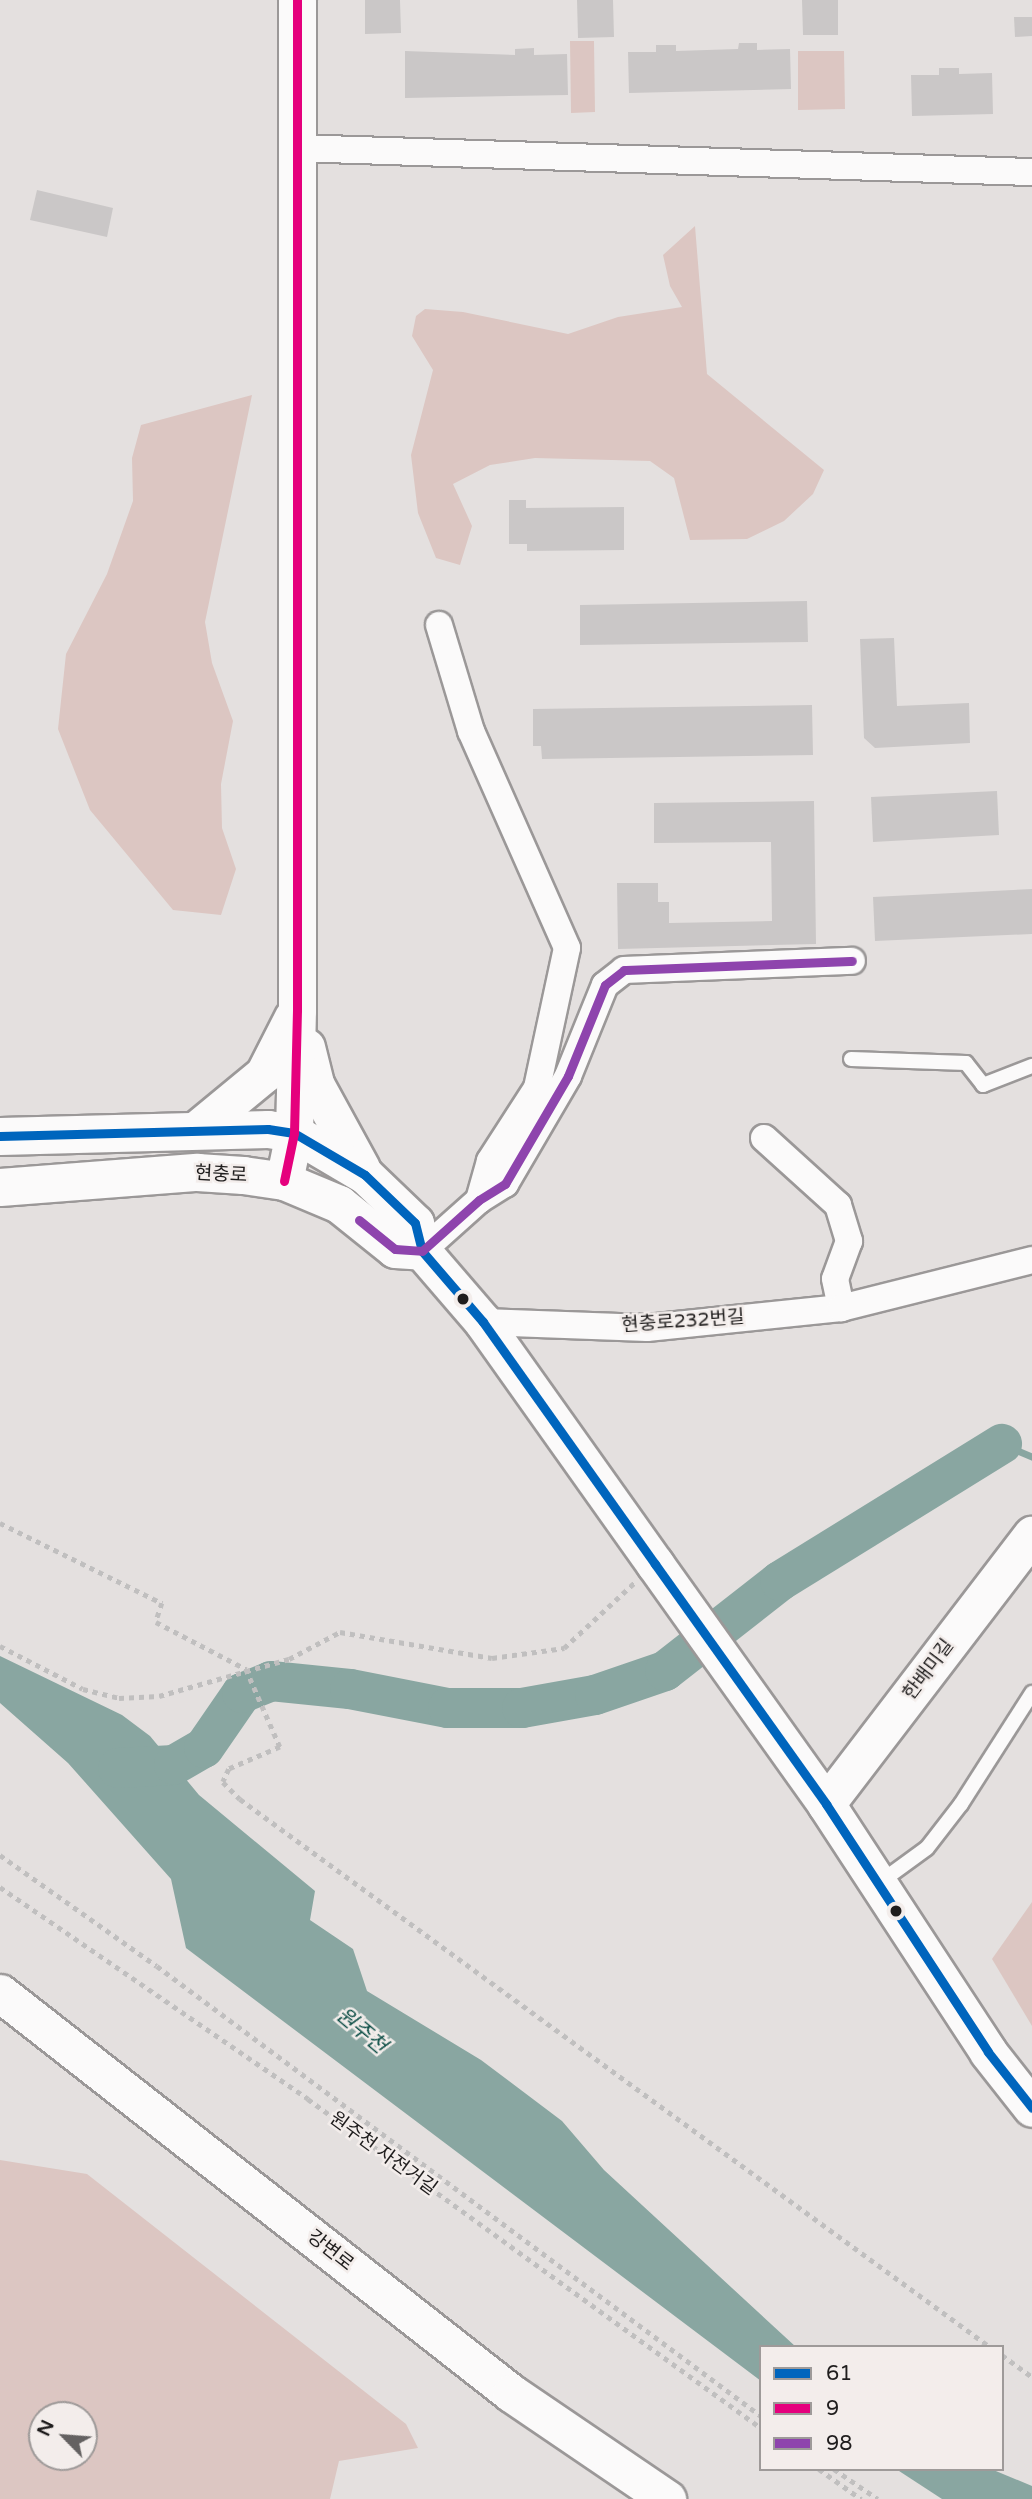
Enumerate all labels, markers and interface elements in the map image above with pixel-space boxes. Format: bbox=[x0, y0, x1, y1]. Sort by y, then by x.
street label: 현충로 bbox=[194, 1162, 248, 1188]
unlabelled marker bbox=[456, 1292, 470, 1306]
street label: 현충로232번길 bbox=[621, 1306, 745, 1338]
street label: 한배미길 bbox=[899, 1635, 959, 1705]
unlabelled marker bbox=[889, 1904, 903, 1918]
water label: 원주천 bbox=[331, 2003, 391, 2059]
street label: 원주천 자전거길 bbox=[325, 2107, 441, 2201]
street label: 강변로 bbox=[302, 2226, 358, 2276]
legend bbox=[759, 2345, 1004, 2471]
text: 61 bbox=[826, 2361, 852, 2386]
text: 9 bbox=[826, 2396, 839, 2421]
north arrow bbox=[28, 2401, 98, 2471]
text: N bbox=[33, 2416, 59, 2440]
text: 98 bbox=[826, 2431, 852, 2456]

